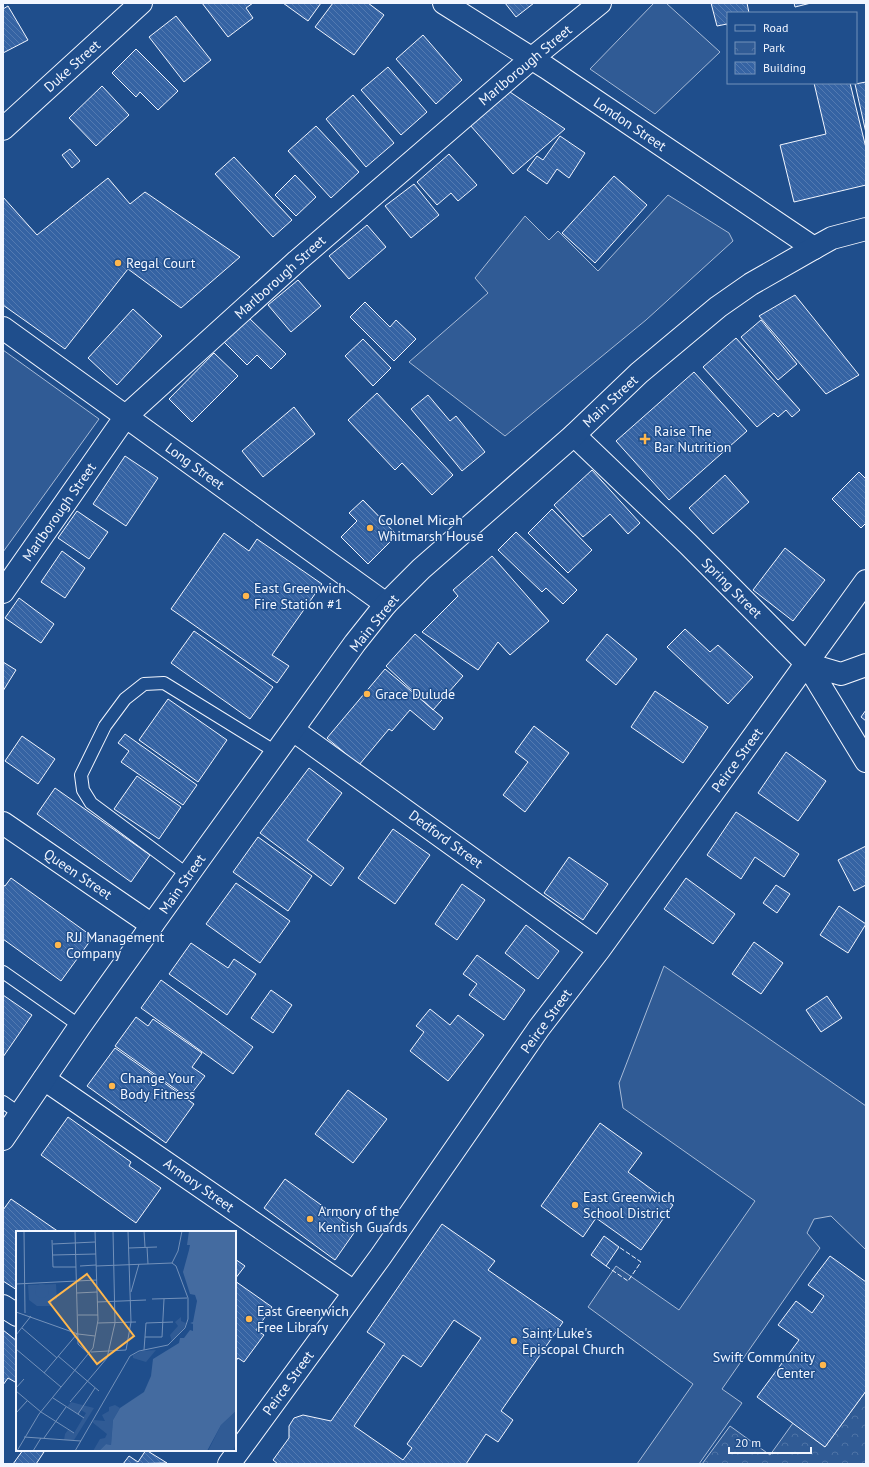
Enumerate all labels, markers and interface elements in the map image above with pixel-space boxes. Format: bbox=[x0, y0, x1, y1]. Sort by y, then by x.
legend bbox=[727, 12, 857, 84]
text: Road bbox=[763, 20, 788, 35]
street label: Marlborough Street bbox=[475, 21, 576, 109]
street label: Duke Street bbox=[40, 36, 104, 96]
text: Park bbox=[763, 40, 785, 55]
text: Building bbox=[763, 60, 806, 75]
street label: London Street bbox=[590, 93, 670, 155]
street label: Marlborough Street bbox=[231, 231, 329, 323]
place label: Regal Court bbox=[126, 254, 196, 272]
marker: Regal Court bbox=[113, 258, 123, 268]
street label: Main Street bbox=[579, 371, 642, 431]
place label: Raise The Bar Nutrition bbox=[654, 422, 732, 456]
marker: Raise The Bar Nutrition bbox=[639, 433, 651, 445]
street label: Long Street bbox=[162, 439, 228, 494]
street label: Marlborough Street bbox=[18, 459, 100, 565]
place label: Colonel Micah Whitmarsh House bbox=[378, 511, 484, 545]
marker: Colonel Micah Whitmarsh House bbox=[365, 523, 375, 533]
street label: Spring Street bbox=[698, 554, 766, 622]
place label: East Greenwich Fire Station #1 bbox=[254, 579, 346, 613]
street label: Main Street bbox=[345, 590, 403, 655]
marker: East Greenwich Fire Station #1 bbox=[241, 591, 251, 601]
place label: Grace Dulude bbox=[375, 685, 455, 703]
marker: Grace Dulude bbox=[362, 689, 372, 699]
street label: Peirce Street bbox=[708, 724, 767, 796]
street label: Dedford Street bbox=[405, 806, 487, 872]
street label: Queen Street bbox=[40, 845, 116, 904]
street label: Main Street bbox=[155, 850, 209, 917]
place label: RJJ Management Company bbox=[66, 928, 165, 962]
marker: RJJ Management Company bbox=[53, 940, 63, 950]
street label: Peirce Street bbox=[517, 985, 576, 1057]
place label: Change Your Body Fitness bbox=[120, 1069, 195, 1103]
marker: Change Your Body Fitness bbox=[107, 1081, 117, 1091]
street label: Armory Street bbox=[160, 1154, 238, 1216]
place label: East Greenwich School District bbox=[583, 1188, 675, 1222]
marker: East Greenwich School District bbox=[570, 1200, 580, 1210]
place label: Armory of the Kentish Guards bbox=[318, 1202, 408, 1236]
marker: Armory of the Kentish Guards bbox=[305, 1214, 315, 1224]
inset map bbox=[16, 1231, 236, 1451]
place label: East Greenwich Free Library bbox=[257, 1302, 349, 1336]
marker: East Greenwich Free Library bbox=[244, 1314, 254, 1324]
place label: Saint Luke's Episcopal Church bbox=[522, 1324, 625, 1358]
marker: Saint Luke's Episcopal Church bbox=[509, 1336, 519, 1346]
street label: Peirce Street bbox=[259, 1347, 318, 1419]
place label: Swift Community Center bbox=[713, 1348, 815, 1382]
marker: Swift Community Center bbox=[818, 1360, 828, 1370]
scale bar bbox=[729, 1429, 811, 1455]
text: 20 m bbox=[735, 1435, 761, 1450]

